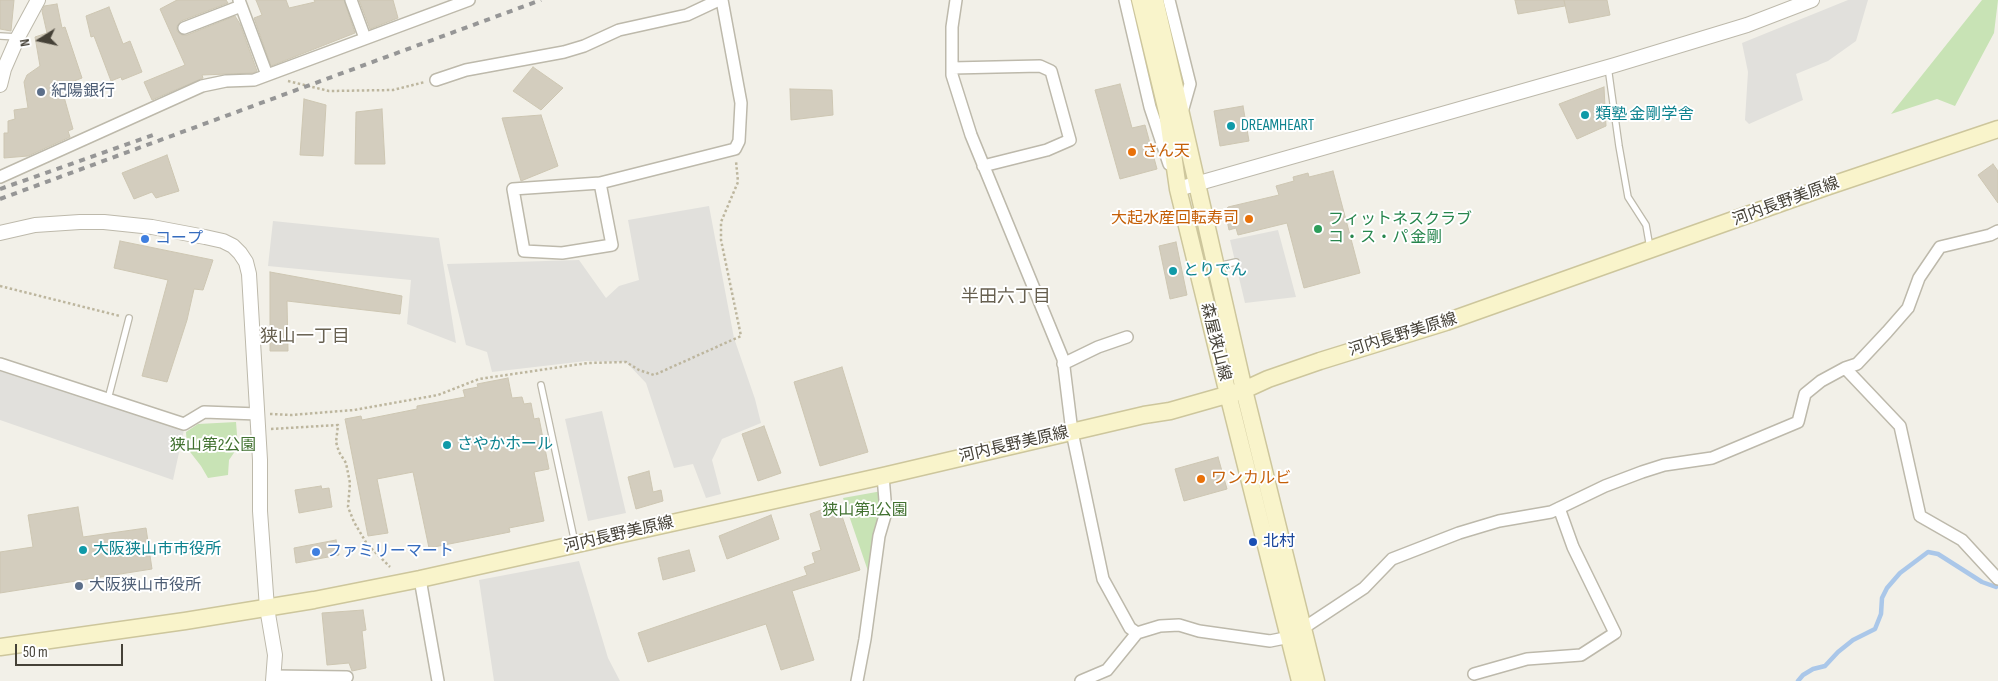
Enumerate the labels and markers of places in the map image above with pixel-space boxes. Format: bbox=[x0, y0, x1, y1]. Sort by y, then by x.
place label: 紀陽銀行 bbox=[51, 82, 115, 102]
marker: 紀陽銀行 bbox=[35, 86, 47, 98]
place label: 類塾 金剛学舎 bbox=[1595, 105, 1694, 125]
marker: 類塾 金剛学舎 bbox=[1579, 109, 1591, 121]
place label: DREAMHEART bbox=[1241, 116, 1314, 136]
marker: DREAMHEART bbox=[1225, 120, 1237, 132]
place label: さん天 bbox=[1142, 142, 1190, 162]
marker: さん天 bbox=[1126, 146, 1138, 158]
place label: 大起水産回転寿司 bbox=[1111, 209, 1239, 229]
place label: フィットネスクラブ コ・ス・パ 金剛 bbox=[1328, 210, 1472, 248]
marker: 大起水産回転寿司 bbox=[1243, 213, 1255, 225]
marker: フィットネスクラブ コ・ス・パ 金剛 bbox=[1312, 223, 1324, 235]
place label: コープ bbox=[155, 229, 203, 249]
marker: コープ bbox=[139, 233, 151, 245]
place label: とりでん bbox=[1183, 261, 1247, 281]
marker: とりでん bbox=[1167, 265, 1179, 277]
place label: さやかホール bbox=[457, 435, 553, 455]
marker: さやかホール bbox=[441, 439, 453, 451]
place label: ワンカルビ bbox=[1211, 469, 1291, 489]
marker: ワンカルビ bbox=[1195, 473, 1207, 485]
place label: 北村 bbox=[1263, 532, 1295, 552]
marker: 北村 bbox=[1247, 536, 1259, 548]
place label: 大阪狭山市市役所 bbox=[93, 540, 221, 560]
place label: ファミリーマート bbox=[326, 542, 454, 562]
marker: 大阪狭山市市役所 bbox=[77, 544, 89, 556]
marker: ファミリーマート bbox=[310, 546, 322, 558]
place label: 大阪狭山市役所 bbox=[89, 576, 201, 596]
marker: 大阪狭山市役所 bbox=[73, 580, 85, 592]

